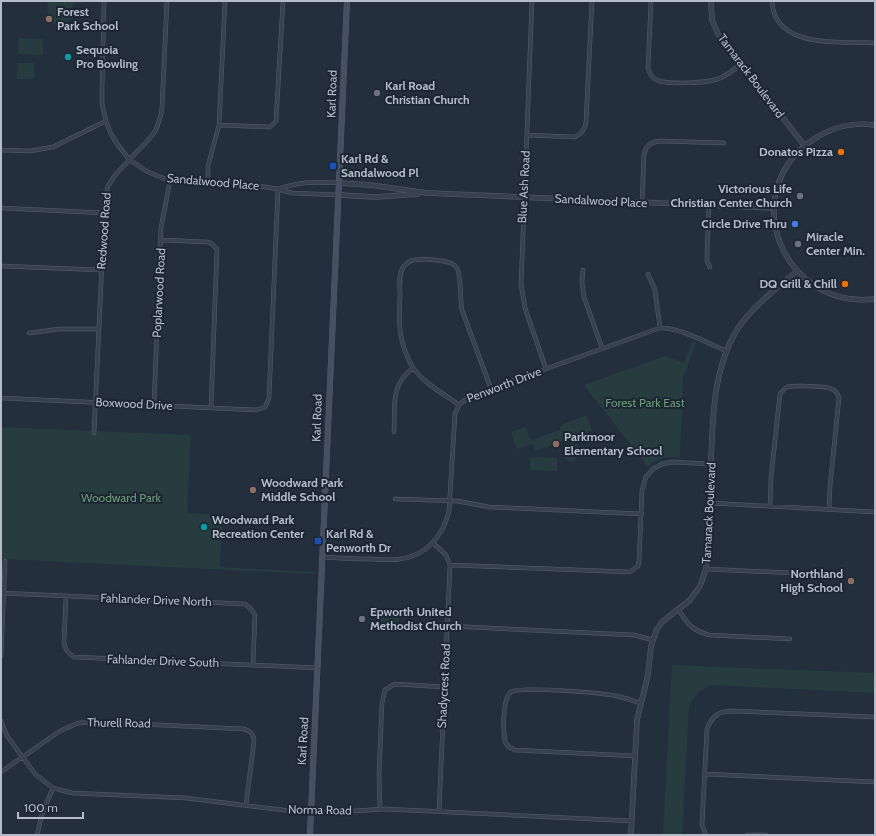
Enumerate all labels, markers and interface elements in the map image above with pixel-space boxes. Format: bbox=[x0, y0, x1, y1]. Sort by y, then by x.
place label: Forest Park School bbox=[57, 4, 118, 33]
marker: Forest Park School bbox=[44, 14, 54, 24]
street label: Tamarack Boulevard bbox=[715, 31, 788, 121]
place label: Sequoia Pro Bowling bbox=[76, 42, 138, 71]
marker: Sequoia Pro Bowling bbox=[63, 52, 73, 62]
street label: Karl Road bbox=[323, 70, 340, 118]
place label: Karl Road Christian Church bbox=[385, 78, 470, 107]
marker: Karl Road Christian Church bbox=[372, 88, 382, 98]
place label: Donatos Pizza bbox=[759, 144, 833, 159]
marker: Donatos Pizza bbox=[836, 147, 846, 157]
street label: Blue Ash Road bbox=[514, 150, 533, 224]
place label: Karl Rd & Sandalwood Pl bbox=[341, 151, 419, 180]
marker: Karl Rd & Sandalwood Pl bbox=[328, 161, 338, 171]
street label: Sandalwood Place bbox=[166, 170, 260, 193]
place label: Victorious Life Christian Center Church bbox=[671, 181, 792, 210]
street label: Sandalwood Place bbox=[554, 191, 648, 210]
marker: Victorious Life Christian Center Church bbox=[795, 191, 805, 201]
street label: Redwood Road bbox=[93, 192, 114, 270]
place label: Circle Drive Thru bbox=[701, 216, 787, 231]
marker: Circle Drive Thru bbox=[790, 219, 800, 229]
place label: Miracle Center Min. bbox=[806, 229, 865, 258]
marker: Miracle Center Min. bbox=[793, 239, 803, 249]
street label: Poplarwood Road bbox=[149, 248, 168, 338]
place label: DQ Grill & Chill bbox=[759, 276, 837, 291]
marker: DQ Grill & Chill bbox=[840, 279, 850, 289]
street label: Penworth Drive bbox=[464, 363, 543, 406]
street label: Boxwood Drive bbox=[95, 394, 173, 413]
street label: Karl Road bbox=[308, 394, 325, 442]
park label: Forest Park East bbox=[605, 395, 685, 410]
place label: Parkmoor Elementary School bbox=[564, 429, 662, 458]
marker: Parkmoor Elementary School bbox=[551, 439, 561, 449]
street label: Tamarack Boulevard bbox=[698, 462, 719, 564]
place label: Woodward Park Middle School bbox=[261, 475, 344, 504]
marker: Woodward Park Middle School bbox=[248, 485, 258, 495]
park label: Woodward Park bbox=[81, 490, 162, 505]
place label: Woodward Park Recreation Center bbox=[212, 512, 304, 541]
marker: Woodward Park Recreation Center bbox=[199, 522, 209, 532]
place label: Karl Rd & Penworth Dr bbox=[326, 526, 391, 555]
marker: Karl Rd & Penworth Dr bbox=[313, 536, 323, 546]
place label: Northland High School bbox=[780, 566, 843, 595]
marker: Northland High School bbox=[846, 576, 856, 586]
street label: Fahlander Drive North bbox=[100, 590, 212, 609]
place label: Epworth United Methodist Church bbox=[370, 604, 462, 633]
marker: Epworth United Methodist Church bbox=[357, 614, 367, 624]
street label: Shadycrest Road bbox=[434, 643, 453, 729]
street label: Fahlander Drive South bbox=[107, 651, 220, 670]
street label: Thurell Road bbox=[87, 714, 151, 731]
street label: Karl Road bbox=[294, 717, 311, 765]
scale bar bbox=[18, 794, 83, 820]
text: 100 m bbox=[24, 800, 58, 815]
street label: Norma Road bbox=[288, 801, 352, 818]

